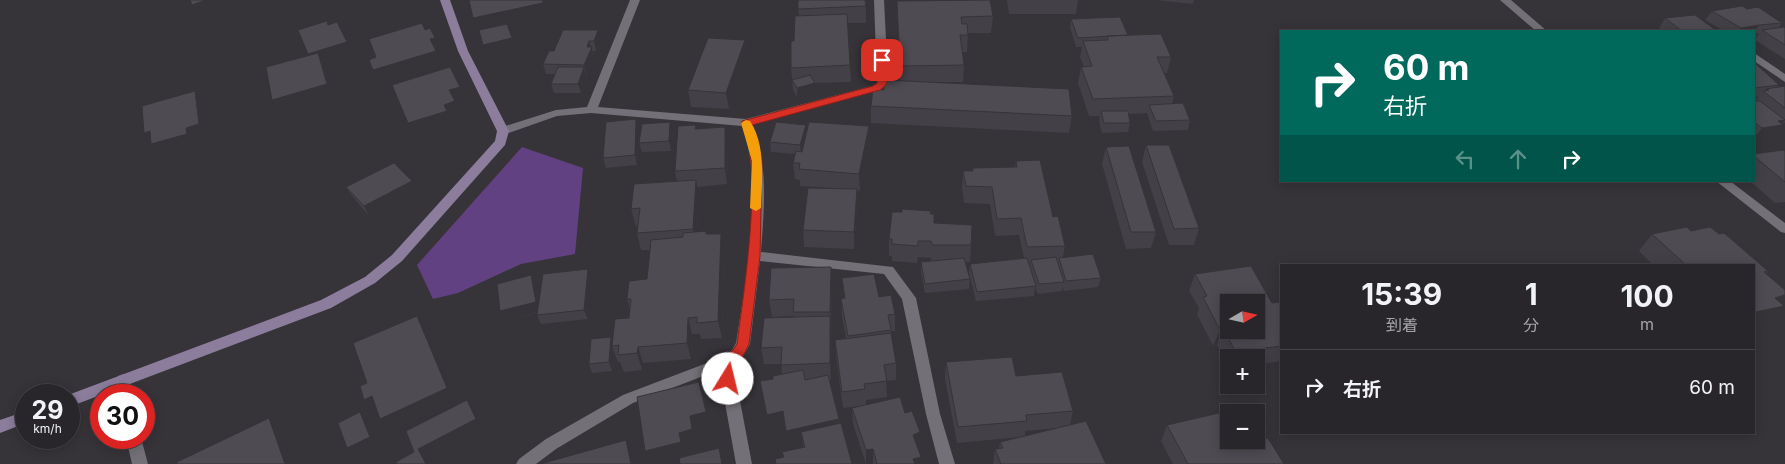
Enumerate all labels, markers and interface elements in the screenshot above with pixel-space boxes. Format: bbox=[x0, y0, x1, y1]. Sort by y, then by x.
pin bbox=[861, 39, 903, 81]
icon: arrive bbox=[868, 46, 896, 74]
text: 60 m bbox=[1383, 46, 1470, 88]
icon: right bbox=[1300, 50, 1365, 115]
text: 右折 bbox=[1383, 93, 1427, 119]
icon: left bbox=[1451, 145, 1479, 173]
icon: ahead bbox=[1504, 145, 1532, 173]
icon: right bbox=[1557, 145, 1585, 173]
text: 15:39 bbox=[1361, 276, 1442, 312]
text: 1 bbox=[1525, 276, 1538, 312]
text: 100 bbox=[1620, 278, 1674, 314]
north arrow bbox=[1220, 294, 1265, 339]
map controls bbox=[1220, 294, 1265, 449]
text: m bbox=[1640, 314, 1654, 334]
text: 到着 bbox=[1386, 315, 1418, 335]
text: 分 bbox=[1523, 315, 1539, 335]
button: + bbox=[1220, 349, 1265, 394]
position arrow bbox=[701, 352, 753, 404]
icon: right bbox=[1300, 373, 1328, 401]
text: 60 m bbox=[1689, 376, 1735, 399]
text: 右折 bbox=[1343, 378, 1381, 401]
speed limit sign: 30 bbox=[90, 384, 155, 449]
text: 29 bbox=[32, 395, 63, 425]
button: − bbox=[1220, 404, 1265, 449]
text: km/h bbox=[33, 421, 62, 436]

